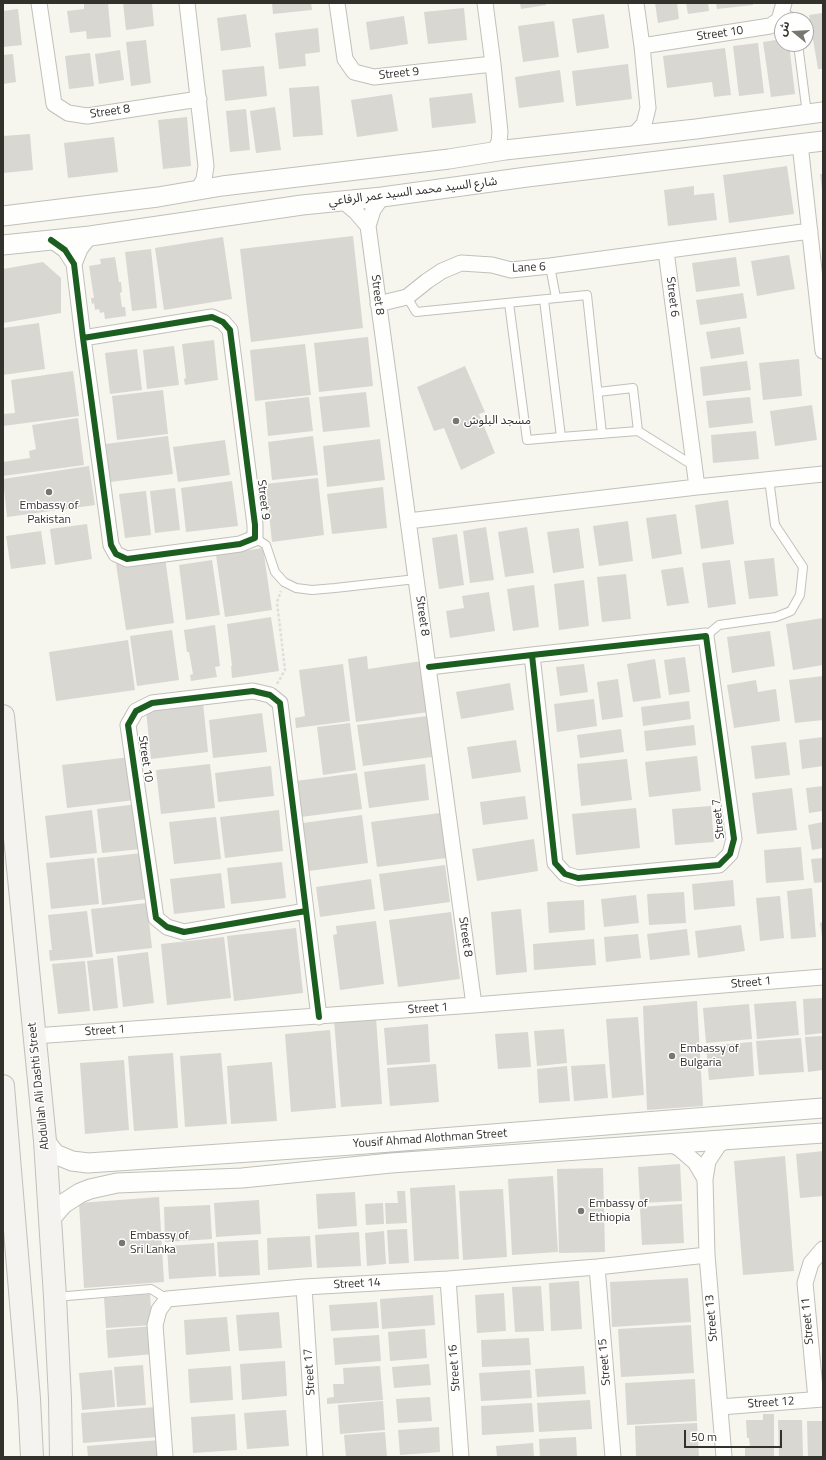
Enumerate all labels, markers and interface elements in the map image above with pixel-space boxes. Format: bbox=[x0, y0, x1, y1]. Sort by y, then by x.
north arrow bbox=[774, 12, 814, 52]
text: ش bbox=[774, 19, 793, 38]
street label: Street 10 bbox=[696, 24, 744, 44]
street label: Street 9 bbox=[378, 65, 420, 83]
street label: Street 8 bbox=[89, 102, 131, 122]
street label: شارع السيد محمد السيد عمر الرفاعي bbox=[328, 175, 498, 209]
street label: Lane 6 bbox=[512, 260, 546, 276]
street label: Street 8 bbox=[367, 274, 387, 316]
street label: Street 6 bbox=[662, 276, 682, 318]
place label: مسجد البلوش bbox=[464, 414, 531, 428]
marker: مسجد البلوش bbox=[451, 416, 461, 426]
street label: Street 9 bbox=[253, 479, 273, 521]
marker: Embassy of Pakistan bbox=[44, 487, 54, 497]
place label: Embassy of Pakistan bbox=[20, 499, 78, 527]
street label: Street 8 bbox=[412, 595, 432, 637]
street label: Street 10 bbox=[135, 735, 155, 783]
street label: Street 7 bbox=[710, 798, 728, 840]
street label: Street 8 bbox=[455, 916, 475, 958]
street label: Street 1 bbox=[730, 974, 772, 992]
street label: Street 1 bbox=[407, 1000, 449, 1018]
street label: Abdullah Ali Dashti Street bbox=[25, 1022, 53, 1150]
street label: Street 1 bbox=[84, 1022, 126, 1040]
place label: Embassy of Bulgaria bbox=[680, 1042, 739, 1070]
marker: Embassy of Bulgaria bbox=[667, 1051, 677, 1061]
street label: Yousif Ahmad Alothman Street bbox=[352, 1126, 508, 1152]
place label: Embassy of Ethiopia bbox=[589, 1197, 648, 1225]
marker: Embassy of Ethiopia bbox=[576, 1206, 586, 1216]
place label: Embassy of Sri Lanka bbox=[130, 1229, 189, 1257]
marker: Embassy of Sri Lanka bbox=[117, 1238, 127, 1248]
street label: Street 14 bbox=[333, 1276, 381, 1292]
street label: Street 13 bbox=[703, 1294, 721, 1342]
street label: Street 11 bbox=[799, 1297, 817, 1345]
street label: Street 15 bbox=[596, 1338, 614, 1386]
street label: Street 16 bbox=[446, 1344, 464, 1392]
street label: Street 17 bbox=[301, 1348, 319, 1396]
street label: Street 12 bbox=[747, 1394, 795, 1412]
scale bar bbox=[686, 1422, 784, 1448]
text: 50 m bbox=[691, 1427, 717, 1446]

